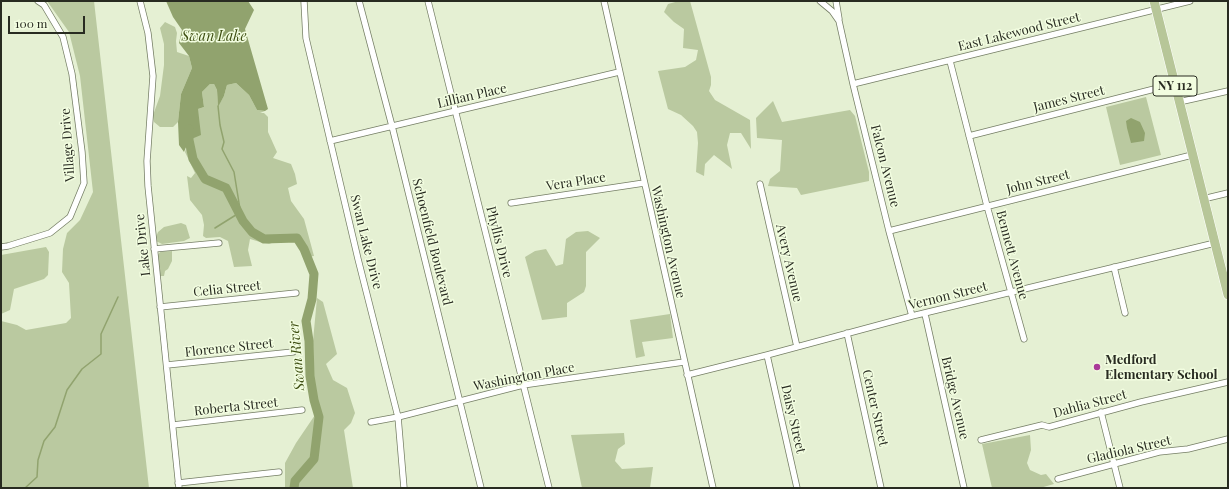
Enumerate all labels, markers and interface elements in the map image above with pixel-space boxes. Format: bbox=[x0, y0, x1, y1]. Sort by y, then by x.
scale bar bbox=[10, 8, 87, 34]
street label: East Lakewood Street bbox=[956, 9, 1082, 55]
text: 100 m bbox=[15, 15, 47, 31]
water label: Swan Lake bbox=[181, 29, 247, 45]
road number: NY 112 bbox=[1153, 76, 1197, 96]
street label: Lillian Place bbox=[436, 80, 508, 112]
street label: James Street bbox=[1032, 83, 1106, 115]
street label: Village Drive bbox=[58, 108, 78, 182]
street label: Falcon Avenue bbox=[867, 123, 903, 209]
street label: John Street bbox=[1005, 167, 1071, 197]
street label: Vera Place bbox=[545, 170, 607, 194]
street label: Schoenfield Boulevard bbox=[409, 177, 455, 307]
street label: Washington Avenue bbox=[647, 184, 689, 300]
street label: Swan Lake Drive bbox=[347, 193, 385, 291]
street label: Phyllis Drive bbox=[483, 205, 515, 279]
street label: Bennett Avenue bbox=[993, 209, 1031, 301]
street label: Lake Drive bbox=[132, 213, 154, 277]
street label: Avery Avenue bbox=[772, 223, 806, 303]
street label: Celia Street bbox=[193, 278, 261, 300]
street label: Vernon Street bbox=[907, 279, 989, 313]
water label: Swan River bbox=[286, 321, 308, 391]
street label: Florence Street bbox=[184, 336, 274, 360]
place label: Medford Elementary School bbox=[1105, 352, 1218, 383]
street label: Bridge Avenue bbox=[938, 355, 972, 441]
street label: Washington Place bbox=[472, 360, 576, 394]
marker: Medford Elementary School bbox=[1092, 362, 1102, 372]
street label: Center Street bbox=[859, 368, 891, 448]
street label: Daisy Street bbox=[778, 383, 808, 455]
street label: Dahlia Street bbox=[1051, 387, 1129, 421]
street label: Roberta Street bbox=[193, 395, 279, 419]
street label: Gladiola Street bbox=[1085, 433, 1173, 467]

